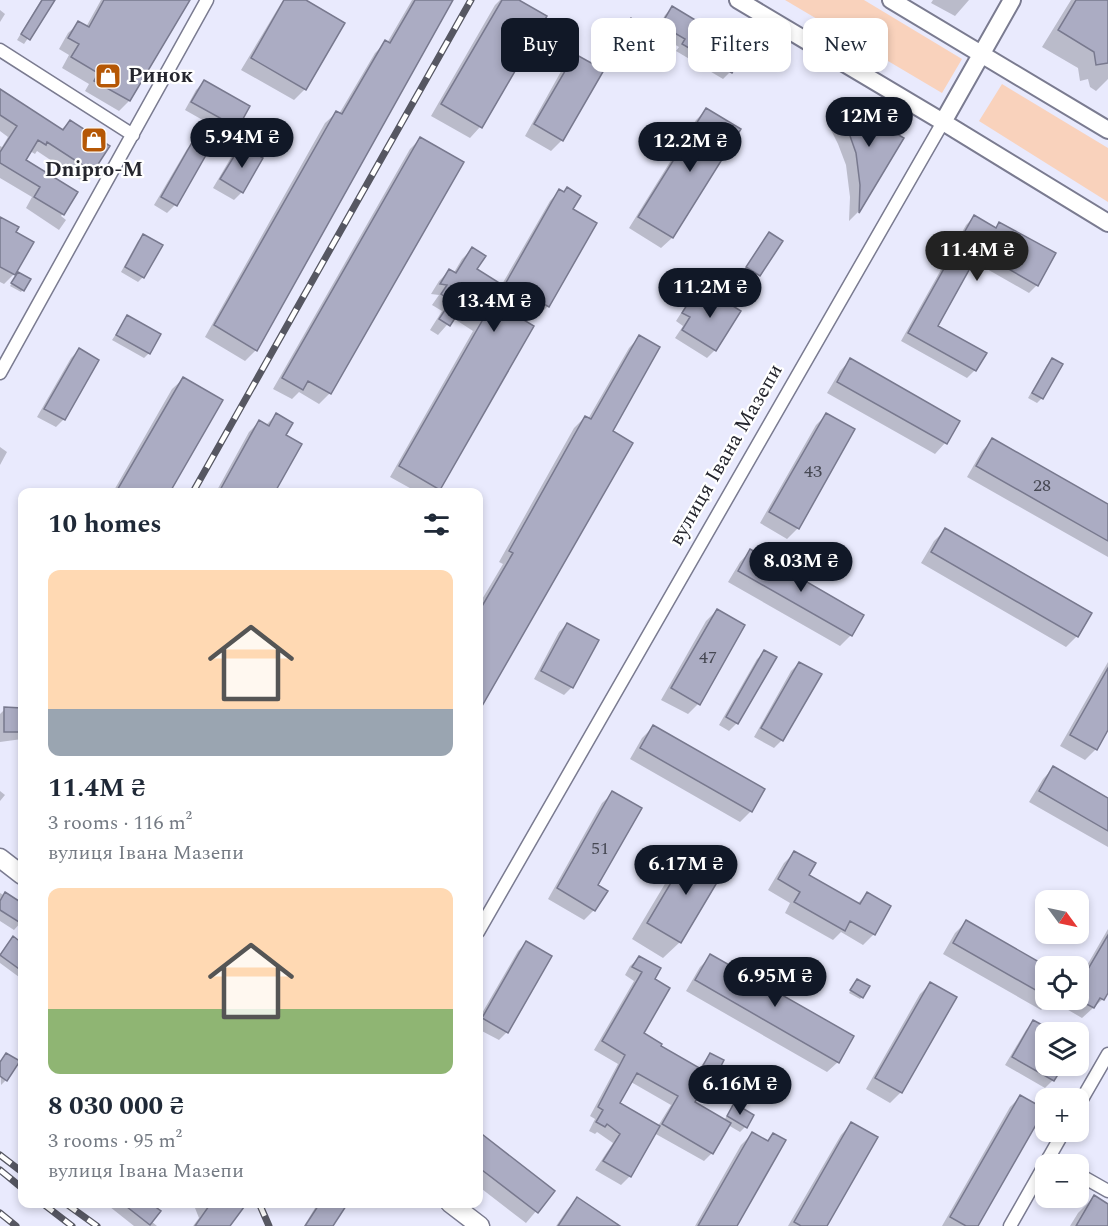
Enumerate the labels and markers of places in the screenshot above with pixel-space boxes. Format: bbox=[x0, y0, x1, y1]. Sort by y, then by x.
place label: Ринок bbox=[128, 60, 193, 92]
shop icon: Ринок bbox=[93, 61, 123, 91]
pin: 12M ₴ bbox=[827, 97, 911, 148]
pin: 5.94M ₴ bbox=[187, 118, 297, 169]
pin: 12.2M ₴ bbox=[635, 122, 745, 173]
shop icon: Dnipro-M bbox=[79, 125, 109, 155]
place label: Dnipro-M bbox=[45, 154, 143, 186]
pin: 11.4M ₴ bbox=[922, 231, 1032, 282]
pin: 11.2M ₴ bbox=[655, 268, 765, 319]
pin: 13.4M ₴ bbox=[439, 282, 549, 333]
pin: 8.03M ₴ bbox=[746, 542, 856, 593]
pin: 6.17M ₴ bbox=[631, 845, 741, 896]
pin: 6.95M ₴ bbox=[720, 957, 830, 1008]
pin: 6.16M ₴ bbox=[685, 1065, 795, 1116]

